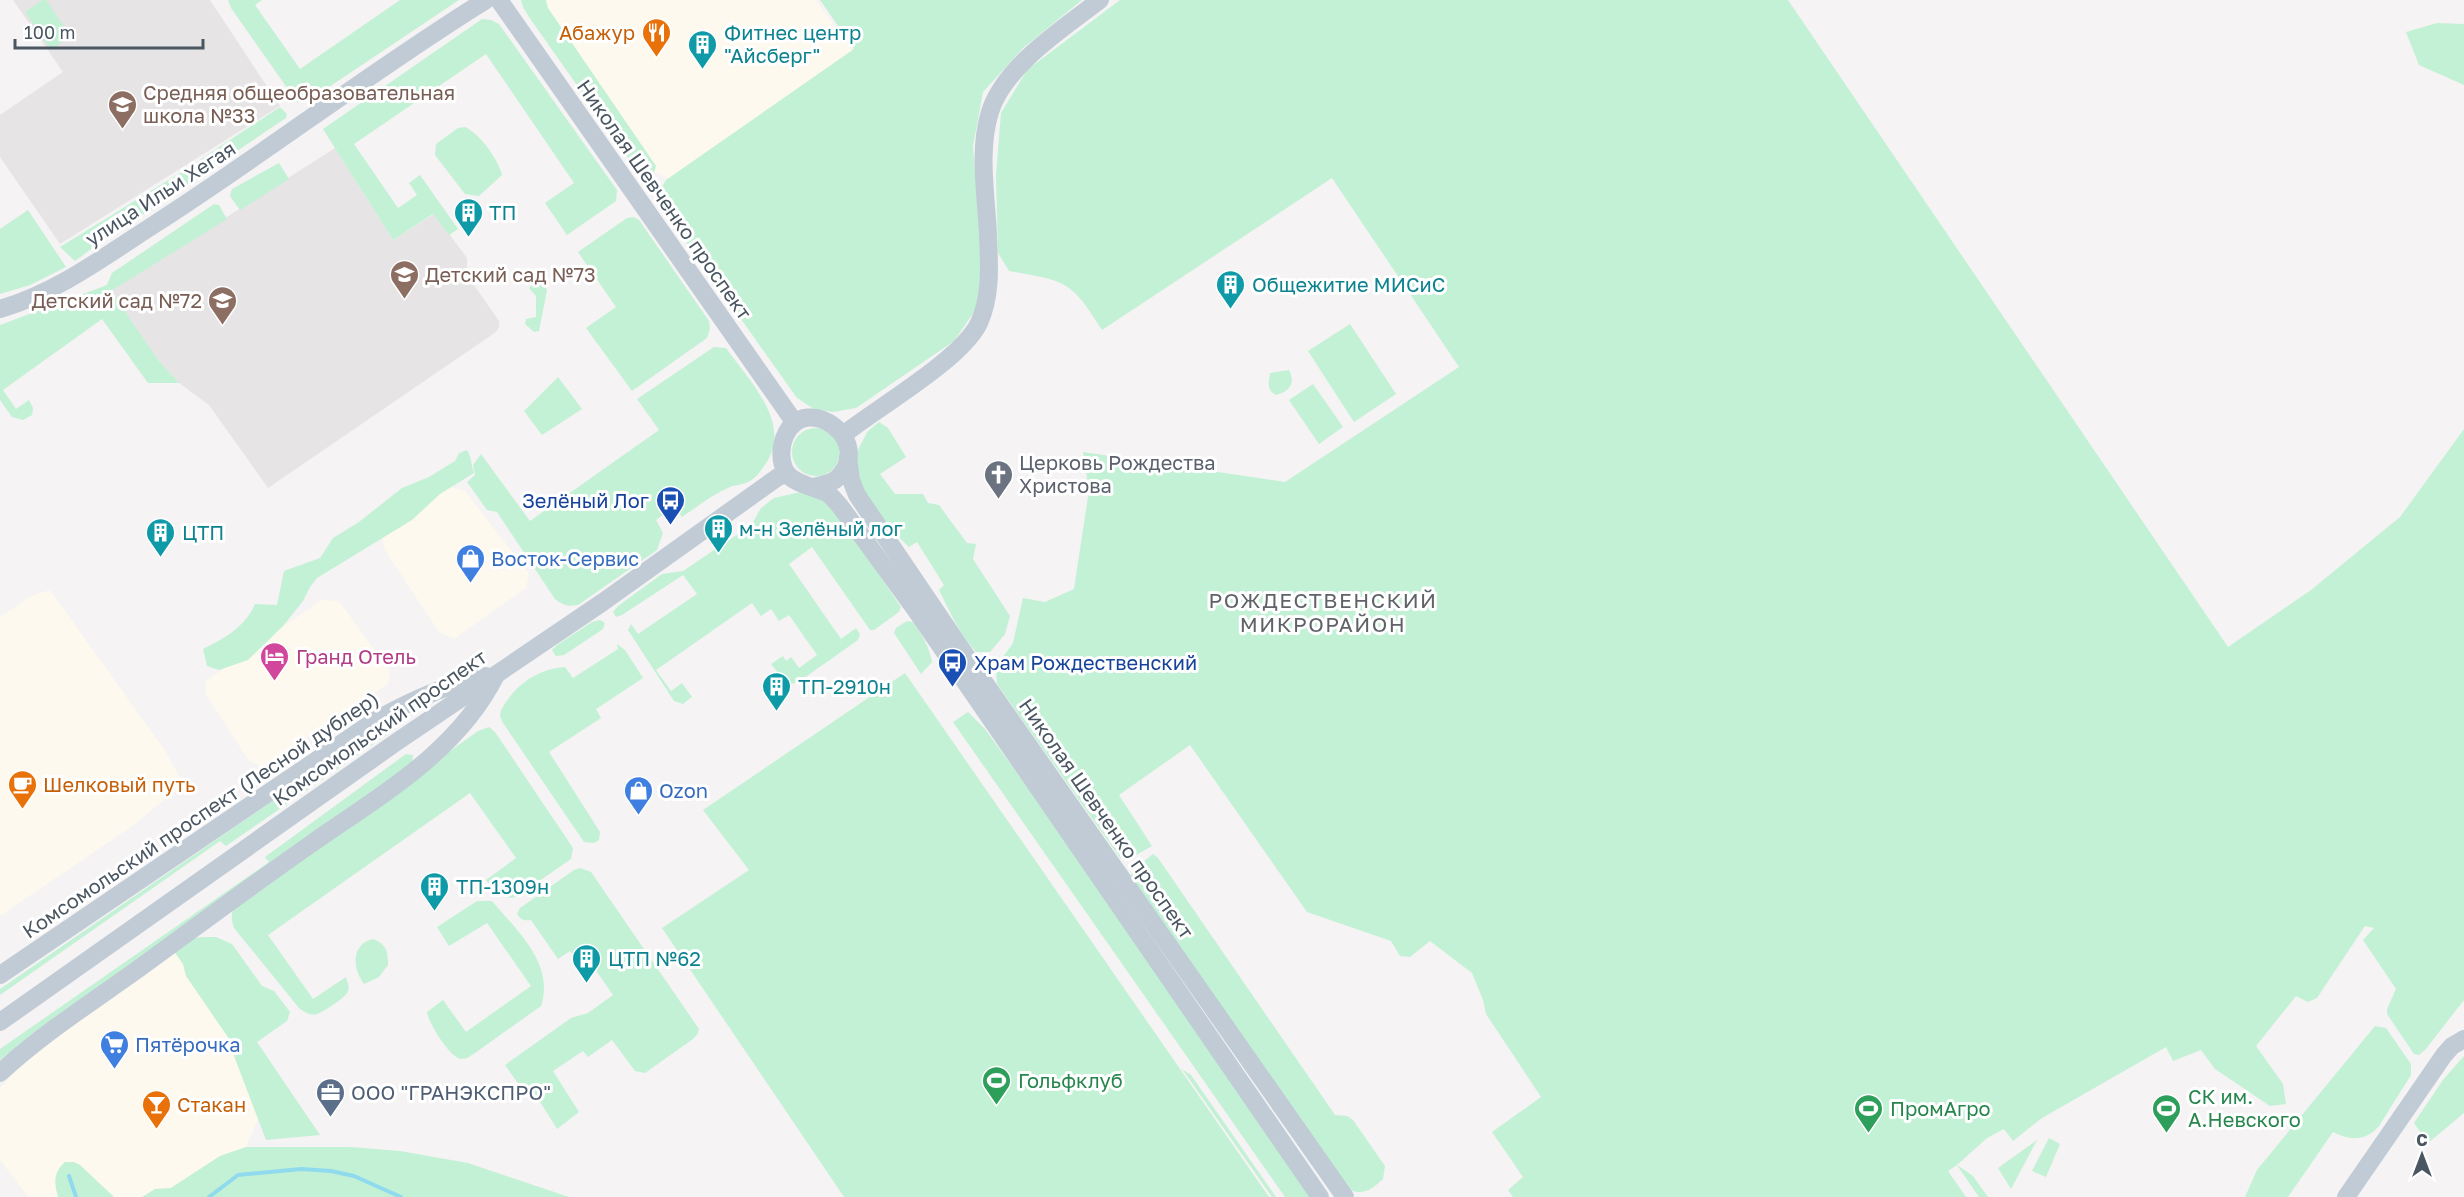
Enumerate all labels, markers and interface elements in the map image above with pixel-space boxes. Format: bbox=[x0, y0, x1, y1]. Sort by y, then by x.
scale bar bbox=[15, 12, 202, 50]
restaurant icon: Абажур bbox=[640, 16, 672, 58]
place label: Абажур bbox=[559, 20, 635, 44]
place label: Фитнес центр "Айсберг" bbox=[724, 20, 861, 67]
text: 100 m bbox=[24, 21, 75, 43]
building icon: Фитнес центр "Айсберг" bbox=[687, 28, 719, 70]
street label: Николая Шевченко проспект bbox=[573, 75, 757, 324]
place label: Средняя общеобразовательная школа №33 bbox=[143, 80, 455, 127]
school or university icon: Средняя общеобразовательная школа №33 bbox=[106, 88, 138, 130]
street label: улица Ильи Хегая bbox=[80, 136, 240, 250]
building icon: ТП bbox=[452, 196, 484, 238]
place label: ТП bbox=[489, 200, 516, 224]
school or university icon: Детский сад №73 bbox=[388, 258, 420, 300]
place label: Детский сад №73 bbox=[425, 262, 596, 286]
building icon: Общежитие МИСиС bbox=[1215, 268, 1247, 310]
place label: Общежитие МИСиС bbox=[1252, 272, 1445, 296]
school or university icon: Детский сад №72 bbox=[207, 284, 239, 326]
place label: Детский сад №72 bbox=[31, 288, 202, 312]
place label: Церковь Рождества Христова bbox=[1019, 450, 1216, 497]
church icon: Церковь Рождества Христова bbox=[982, 458, 1014, 500]
bus stop icon: Зелёный Лог bbox=[654, 484, 686, 526]
place label: Зелёный Лог bbox=[522, 488, 649, 512]
building icon: м-н Зелёный лог bbox=[702, 512, 734, 554]
building icon: ЦТП bbox=[145, 516, 177, 558]
place label: м-н Зелёный лог bbox=[739, 516, 903, 540]
place label: ЦТП bbox=[182, 520, 224, 544]
shop icon: Восток-Сервис bbox=[454, 542, 486, 584]
place label: Восток-Сервис bbox=[491, 546, 639, 570]
district label: РОЖДЕСТВЕНСКИЙ МИКРОРАЙОН bbox=[1208, 587, 1438, 637]
hotel icon: Гранд Отель bbox=[259, 640, 291, 682]
street label: Комсомольский проспект bbox=[268, 644, 491, 810]
place label: Гранд Отель bbox=[296, 644, 416, 668]
bus stop icon: Храм Рождественский bbox=[937, 646, 969, 688]
place label: Храм Рождественский bbox=[974, 650, 1197, 674]
building icon: ТП-2910н bbox=[761, 670, 793, 712]
place label: ТП-2910н bbox=[798, 674, 891, 698]
street label: Комсомольский проспект (Лесной дублер) bbox=[17, 685, 383, 943]
street label: Николая Шевченко проспект bbox=[1015, 694, 1199, 943]
cafe icon: Шелковый путь bbox=[6, 768, 38, 810]
place label: Шелковый путь bbox=[43, 772, 196, 796]
shop icon: Ozon bbox=[622, 774, 654, 816]
place label: Ozon bbox=[659, 778, 708, 802]
building icon: ТП-1309н bbox=[419, 870, 451, 912]
place label: ТП-1309н bbox=[456, 874, 549, 898]
building icon: ЦТП №62 bbox=[571, 942, 603, 984]
place label: ЦТП №62 bbox=[608, 946, 701, 970]
supermarket icon: Пятёрочка bbox=[98, 1028, 130, 1070]
place label: Пятёрочка bbox=[135, 1032, 241, 1056]
sports icon: Гольфклуб bbox=[981, 1064, 1013, 1106]
place label: Гольфклуб bbox=[1018, 1068, 1123, 1092]
office icon: ООО "ГРАНЭКСПРО" bbox=[314, 1076, 346, 1118]
place label: ООО "ГРАНЭКСПРО" bbox=[351, 1080, 551, 1104]
place label: СК им. А.Невского bbox=[2188, 1084, 2301, 1131]
bar icon: Стакан bbox=[140, 1088, 172, 1130]
place label: Стакан bbox=[177, 1092, 246, 1116]
sports icon: ПромАгро bbox=[1853, 1092, 1885, 1134]
sports icon: СК им. А.Невского bbox=[2151, 1092, 2183, 1134]
place label: ПромАгро bbox=[1890, 1096, 1991, 1120]
north arrow bbox=[2392, 1125, 2452, 1185]
text: С bbox=[2416, 1130, 2428, 1150]

